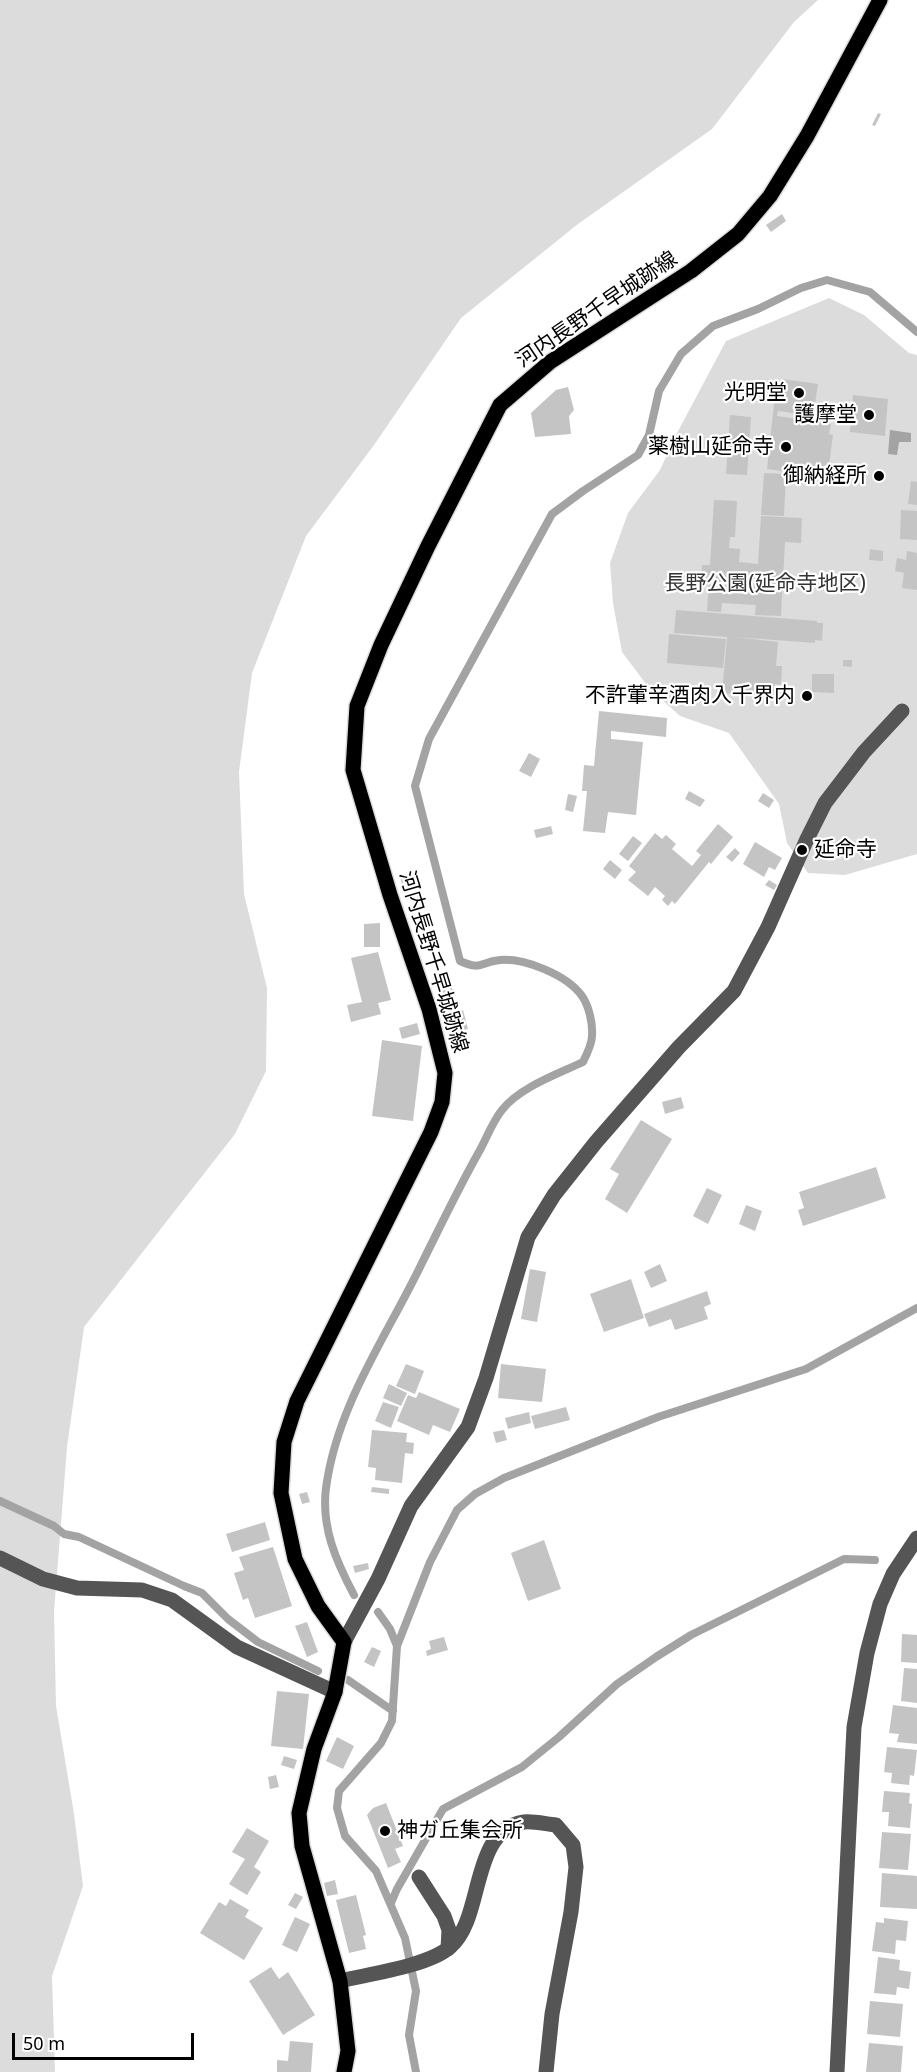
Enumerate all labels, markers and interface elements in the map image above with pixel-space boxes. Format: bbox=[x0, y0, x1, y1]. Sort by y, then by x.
street label: 河内長野千早城跡線 bbox=[512, 247, 682, 373]
place label: 光明堂 bbox=[724, 380, 787, 406]
marker: 光明堂 bbox=[792, 386, 806, 400]
place label: 護摩堂 bbox=[794, 402, 857, 428]
marker: 護摩堂 bbox=[862, 408, 876, 422]
place label: 薬樹山延命寺 bbox=[648, 434, 774, 460]
marker: 薬樹山延命寺 bbox=[779, 440, 793, 454]
place label: 御納経所 bbox=[783, 463, 867, 489]
marker: 御納経所 bbox=[872, 469, 886, 483]
park label: 長野公園(延命寺地区) bbox=[664, 571, 866, 597]
place label: 不許葷辛酒肉入千界内 bbox=[585, 683, 795, 709]
marker: 不許葷辛酒肉入千界内 bbox=[800, 689, 814, 703]
place label: 延命寺 bbox=[814, 837, 877, 863]
marker: 延命寺 bbox=[795, 843, 809, 857]
street label: 河内長野千早城跡線 bbox=[393, 868, 473, 1056]
place label: 神ガ丘集会所 bbox=[397, 1818, 523, 1844]
marker: 神ガ丘集会所 bbox=[378, 1824, 392, 1838]
scale bar bbox=[15, 2021, 196, 2059]
text: 50 m bbox=[23, 2031, 65, 2055]

